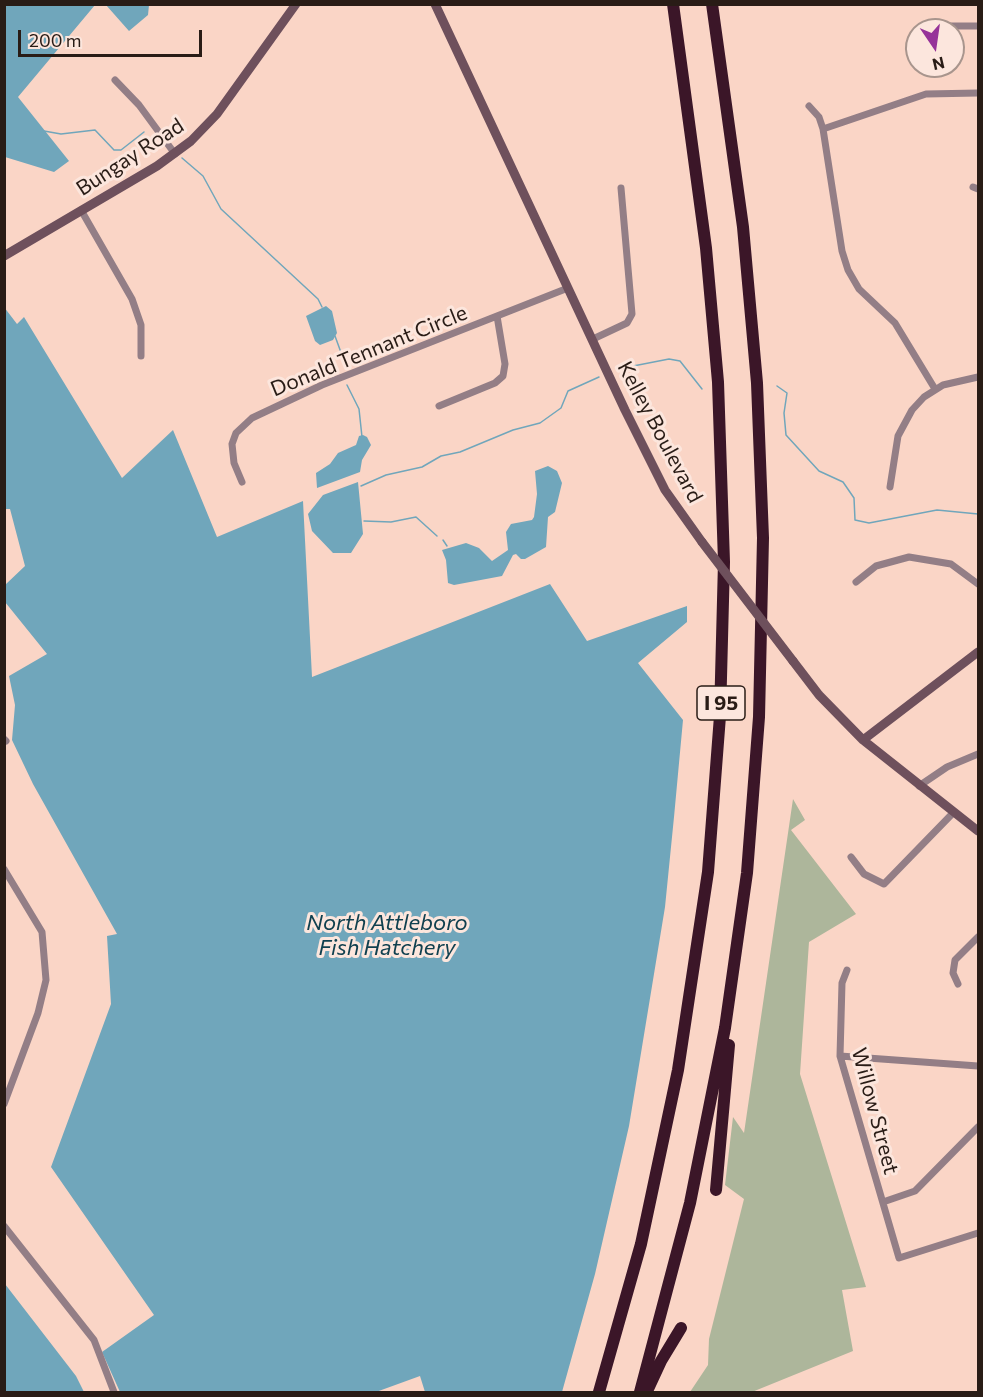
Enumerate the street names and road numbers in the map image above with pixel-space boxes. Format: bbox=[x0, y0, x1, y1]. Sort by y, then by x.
street label: Bungay Road bbox=[71, 113, 189, 201]
street label: Donald Tennant Circle bbox=[267, 300, 471, 402]
street label: Kelley Boulevard bbox=[612, 357, 708, 507]
road number: I 95 bbox=[697, 686, 745, 720]
street label: Willow Street bbox=[846, 1045, 904, 1177]

